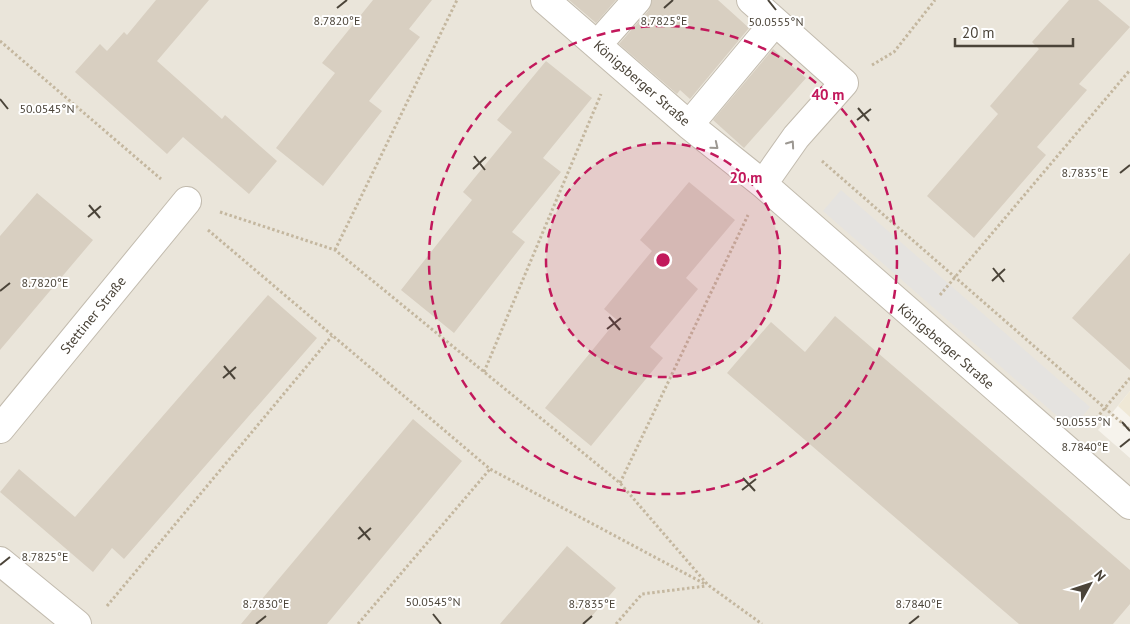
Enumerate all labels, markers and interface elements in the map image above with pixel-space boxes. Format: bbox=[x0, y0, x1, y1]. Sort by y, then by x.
text: 8.7820°E bbox=[314, 13, 360, 28]
text: 8.7825°E bbox=[641, 13, 687, 28]
text: 50.0555°N bbox=[749, 14, 803, 29]
scale bar bbox=[955, 15, 1072, 47]
text: 20 m bbox=[962, 23, 995, 42]
street label: Königsberger Straße bbox=[590, 36, 694, 130]
text: 40 m bbox=[812, 85, 844, 104]
text: 50.0545°N bbox=[20, 101, 74, 116]
one-way arrow bbox=[709, 140, 718, 148]
one-way arrow bbox=[785, 141, 794, 150]
text: 8.7835°E bbox=[1062, 165, 1108, 180]
text: 20 m bbox=[730, 168, 762, 187]
centre of rings bbox=[654, 251, 672, 269]
street label: Stettiner Straße bbox=[56, 272, 130, 358]
text: 8.7820°E bbox=[22, 275, 68, 290]
street label: Königsberger Straße bbox=[894, 299, 998, 393]
text: 50.0555°N bbox=[1056, 414, 1110, 429]
text: 8.7840°E bbox=[1062, 439, 1108, 454]
text: 8.7825°E bbox=[22, 549, 68, 564]
north arrow bbox=[1065, 559, 1115, 609]
text: N bbox=[1090, 566, 1110, 585]
text: 50.0545°N bbox=[406, 594, 460, 609]
text: 8.7830°E bbox=[243, 596, 289, 611]
text: 8.7835°E bbox=[569, 596, 615, 611]
text: 8.7840°E bbox=[896, 596, 942, 611]

